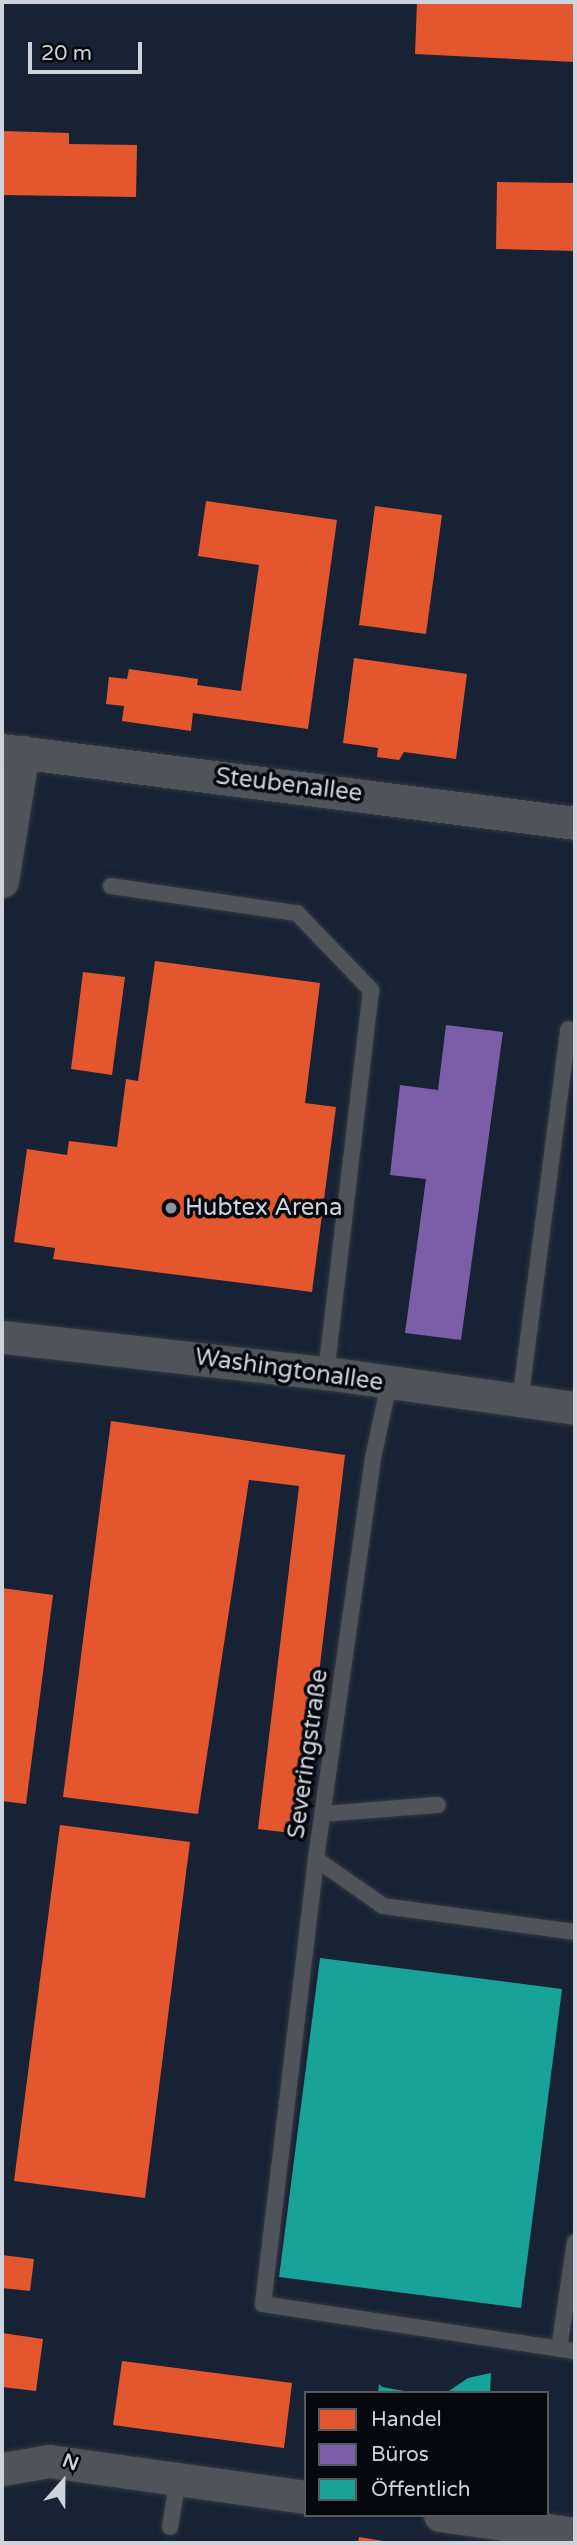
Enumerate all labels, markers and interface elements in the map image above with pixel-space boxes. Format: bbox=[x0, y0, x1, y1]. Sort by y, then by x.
scale bar bbox=[32, 28, 145, 72]
text: 20 m bbox=[41, 41, 92, 66]
street label: Steubenallee bbox=[214, 762, 364, 808]
place label: Hubtex Arena bbox=[185, 1194, 342, 1222]
marker: Hubtex Arena bbox=[163, 1200, 179, 1216]
street label: Washingtonallee bbox=[193, 1343, 385, 1397]
street label: Severingstraße bbox=[282, 1667, 334, 1841]
legend bbox=[304, 2391, 549, 2517]
text: Handel bbox=[371, 2407, 442, 2432]
text: Büros bbox=[371, 2442, 429, 2467]
north arrow bbox=[28, 2447, 98, 2517]
text: N bbox=[59, 2449, 82, 2475]
text: Öffentlich bbox=[371, 2477, 471, 2502]

